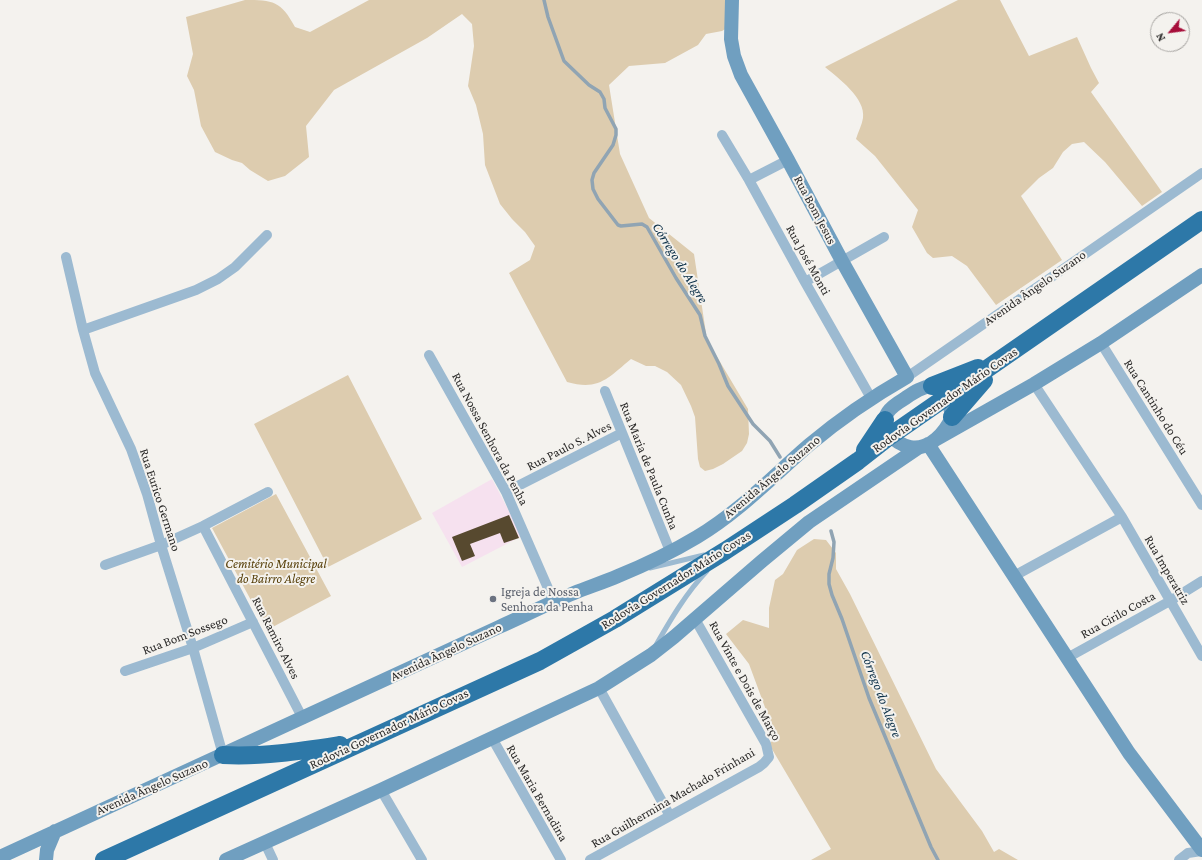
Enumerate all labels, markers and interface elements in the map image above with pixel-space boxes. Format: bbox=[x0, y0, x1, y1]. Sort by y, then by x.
north arrow bbox=[1150, 12, 1190, 52]
text: N bbox=[1153, 31, 1167, 44]
street label: Rua Bom Jesus bbox=[790, 173, 840, 247]
water label: Córrego do Alegre bbox=[649, 220, 711, 306]
street label: Rua José Monti bbox=[782, 222, 834, 298]
street label: Avenida Ângelo Suzano bbox=[981, 247, 1089, 329]
street label: Rodovia Governador Mário Covas bbox=[869, 344, 1021, 456]
street label: Rua Cantinho do Céu bbox=[1120, 356, 1192, 458]
street label: Rua Nossa Senhora da Penha bbox=[448, 370, 532, 508]
street label: Rua Maria de Paula Cunha bbox=[616, 400, 682, 532]
street label: Rua Paulo S. Alves bbox=[524, 418, 614, 474]
street label: Avenida Ângelo Suzano bbox=[721, 432, 823, 522]
street label: Rua Eurico Germano bbox=[136, 447, 184, 553]
street label: Rodovia Governador Mário Covas bbox=[598, 527, 754, 633]
street label: Rua Imperatriz bbox=[1141, 533, 1193, 607]
park label: Cemitério Municipal do Bairro Alegre bbox=[225, 556, 327, 587]
place label: Igreja de Nossa Senhora da Penha bbox=[501, 584, 593, 615]
street label: Rua Cirilo Costa bbox=[1078, 588, 1158, 642]
street label: Rua Ramiro Alves bbox=[249, 594, 303, 682]
marker: Igreja de Nossa Senhora da Penha bbox=[488, 594, 498, 604]
street label: Rua Bom Sossego bbox=[140, 612, 230, 658]
street label: Rua Vinte e Dois de Março bbox=[706, 618, 784, 744]
street label: Avenida Ângelo Suzano bbox=[388, 619, 504, 685]
water label: Córrego do Alegre bbox=[857, 648, 905, 740]
street label: Rodovia Governador Mário Covas bbox=[307, 685, 471, 773]
street label: Rua Maria Bernadina bbox=[503, 742, 571, 844]
street label: Rua Guilhermina Machado Frinhani bbox=[588, 745, 758, 851]
street label: Avenida Ângelo Suzano bbox=[94, 755, 210, 819]

